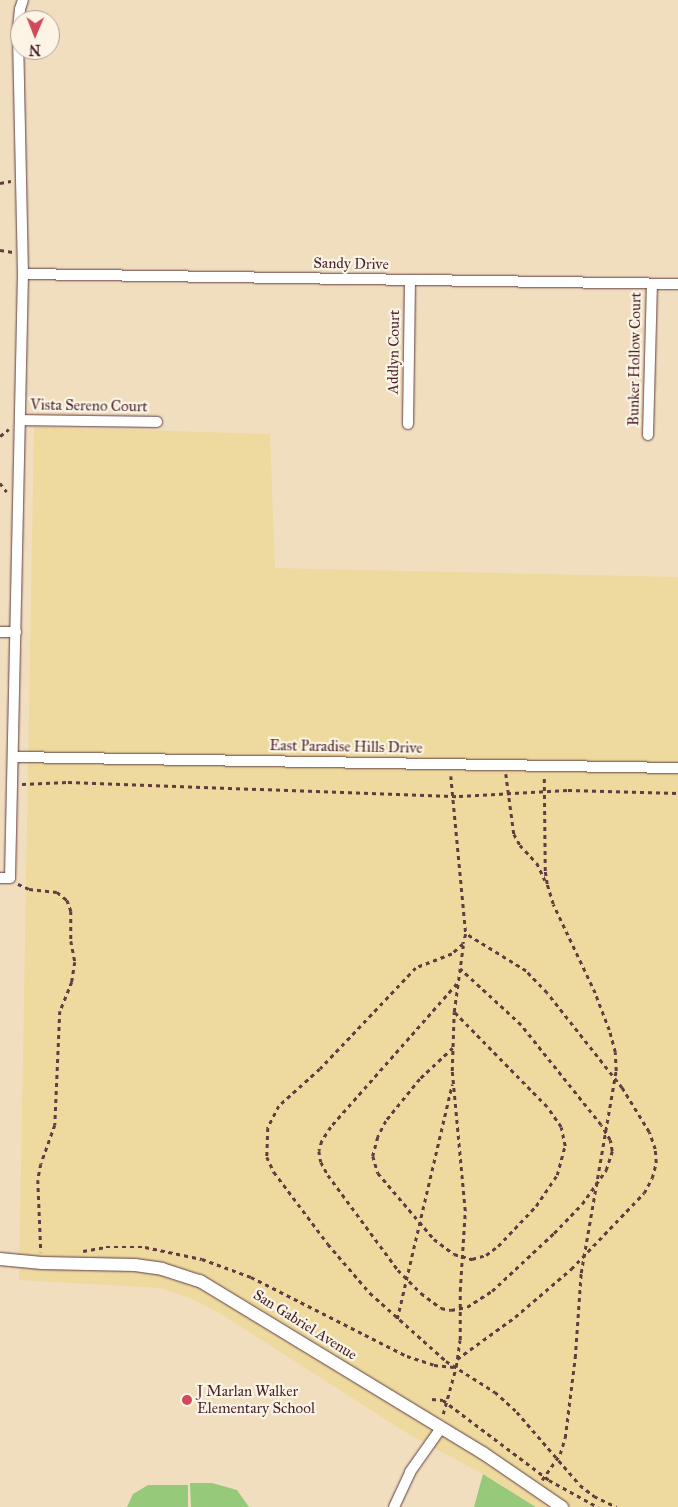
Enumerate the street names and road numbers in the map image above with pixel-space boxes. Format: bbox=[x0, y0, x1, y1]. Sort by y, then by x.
street label: Sandy Drive bbox=[313, 254, 389, 274]
street label: Bunker Hollow Court bbox=[625, 292, 645, 426]
street label: Addlyn Court bbox=[384, 310, 404, 394]
street label: Vista Sereno Court bbox=[30, 396, 148, 416]
street label: East Paradise Hills Drive bbox=[269, 737, 423, 757]
street label: San Gabriel Avenue bbox=[250, 1286, 360, 1364]

